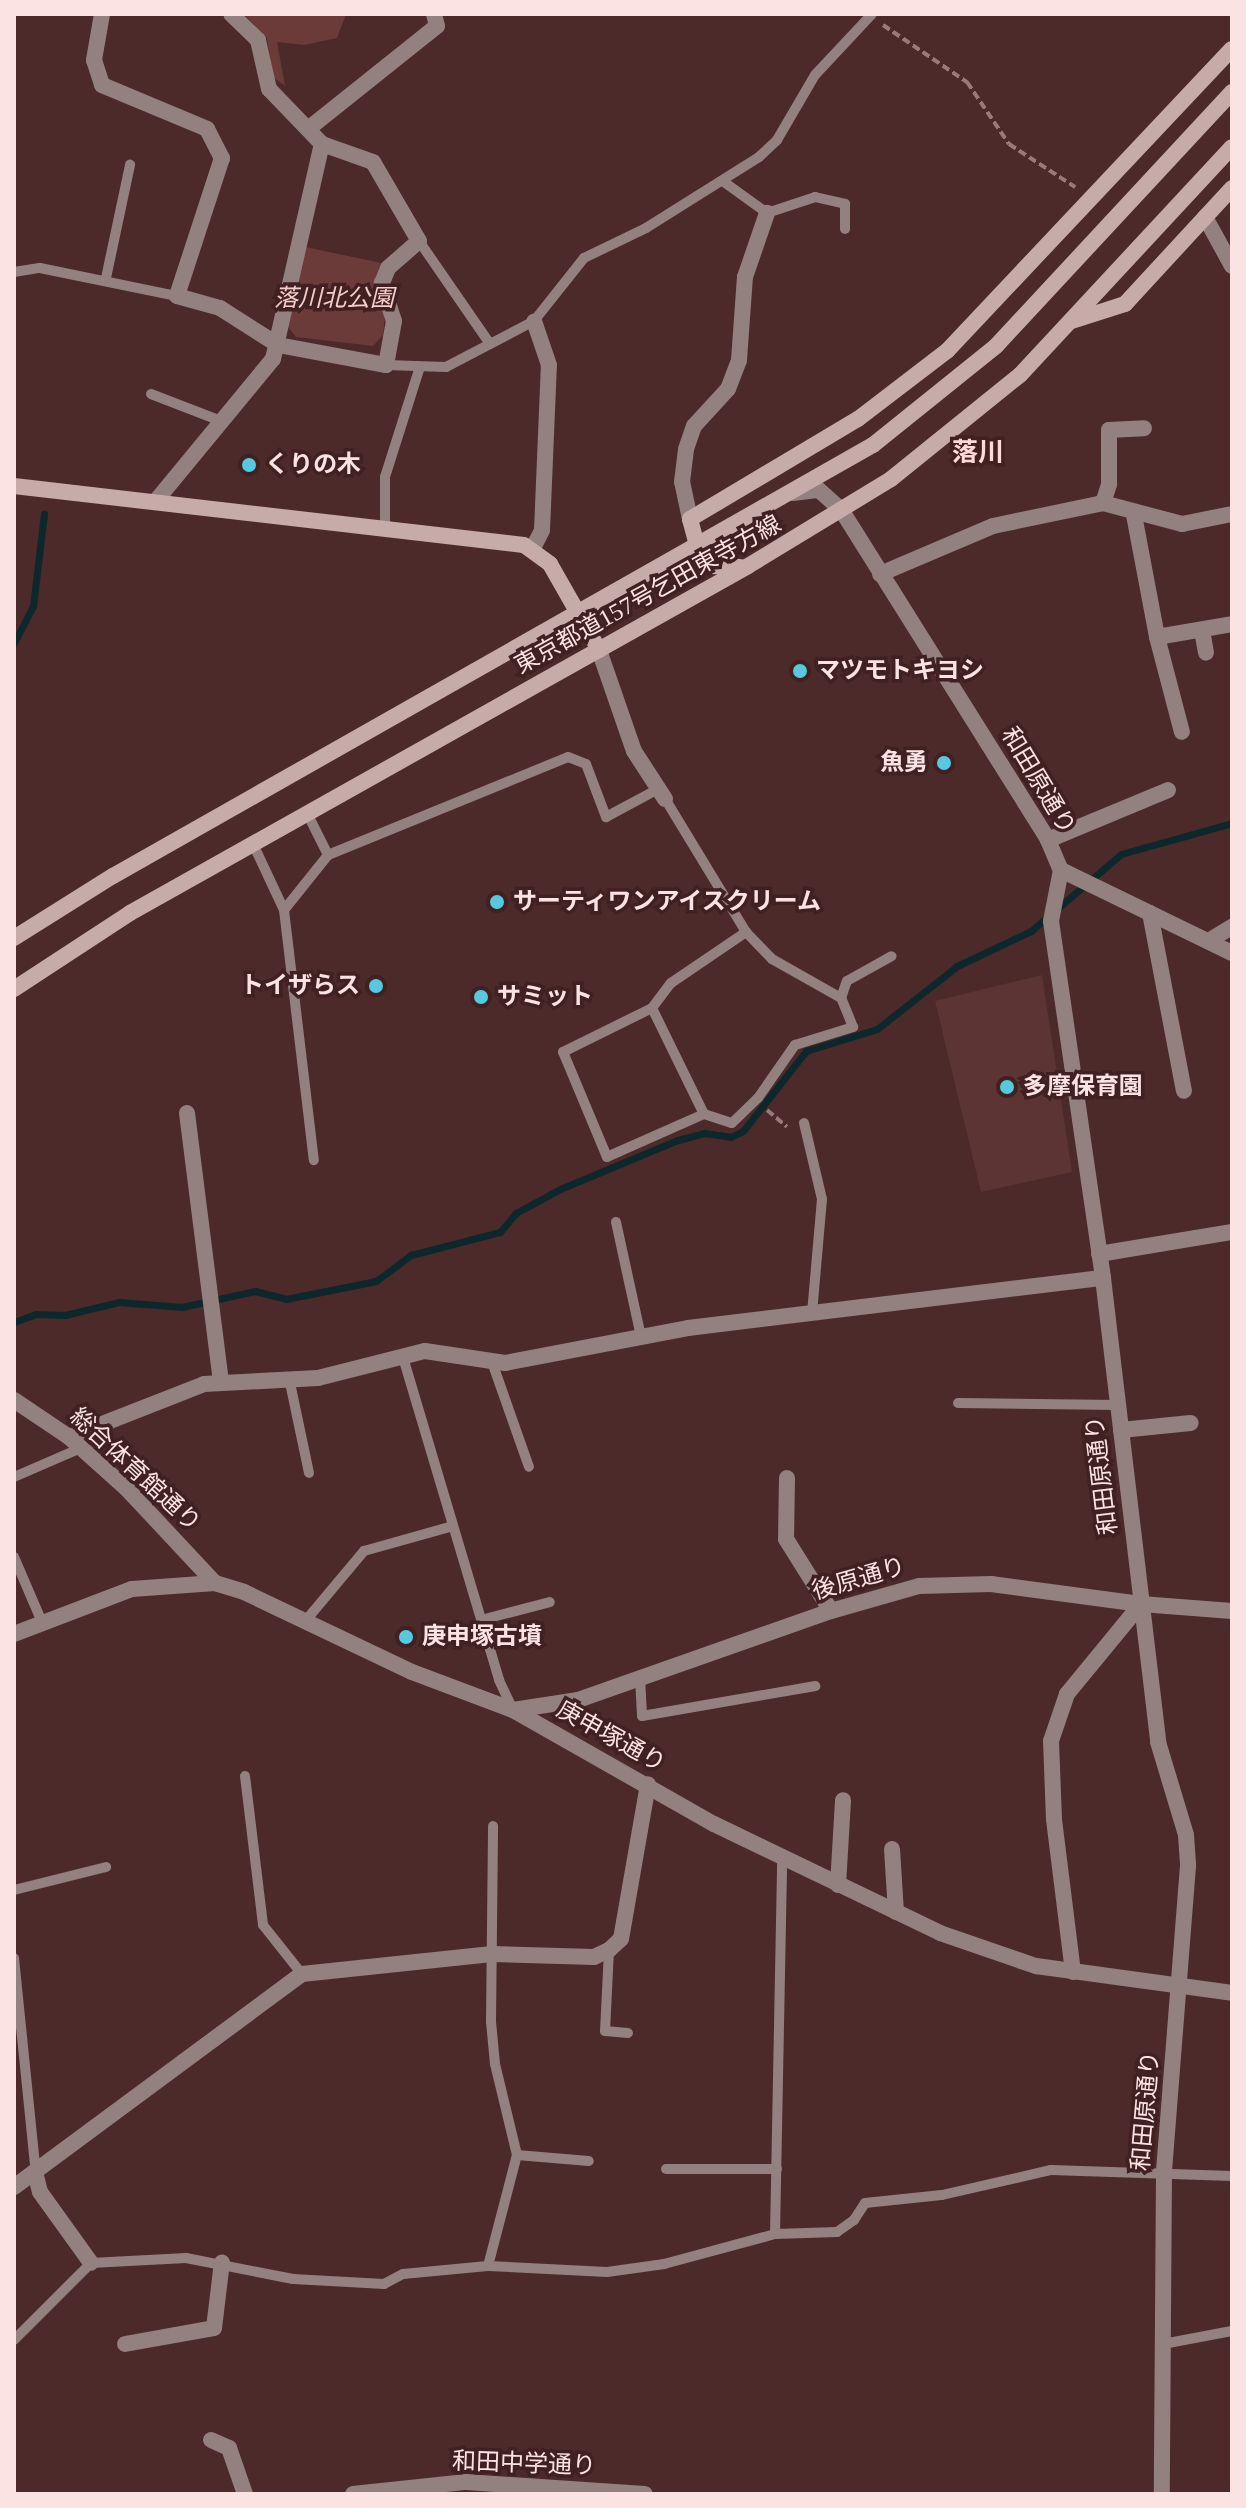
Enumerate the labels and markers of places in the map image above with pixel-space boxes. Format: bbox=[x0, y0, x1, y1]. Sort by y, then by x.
place label: くりの木 bbox=[265, 451, 361, 479]
marker: くりの木 bbox=[240, 456, 258, 474]
place label: マツモトキヨシ bbox=[816, 657, 984, 685]
marker: マツモトキヨシ bbox=[791, 662, 809, 680]
place label: 魚勇 bbox=[880, 749, 928, 777]
marker: 魚勇 bbox=[935, 754, 953, 772]
place label: サーティワンアイスクリーム bbox=[513, 888, 825, 916]
marker: サーティワンアイスクリーム bbox=[488, 893, 506, 911]
place label: トイザらス bbox=[240, 972, 360, 1000]
marker: トイザらス bbox=[367, 977, 385, 995]
place label: サミット bbox=[497, 983, 593, 1011]
marker: サミット bbox=[472, 988, 490, 1006]
place label: 多摩保育園 bbox=[1023, 1073, 1143, 1101]
marker: 多摩保育園 bbox=[998, 1078, 1016, 1096]
place label: 庚申塚古墳 bbox=[422, 1623, 542, 1651]
marker: 庚申塚古墳 bbox=[397, 1628, 415, 1646]

